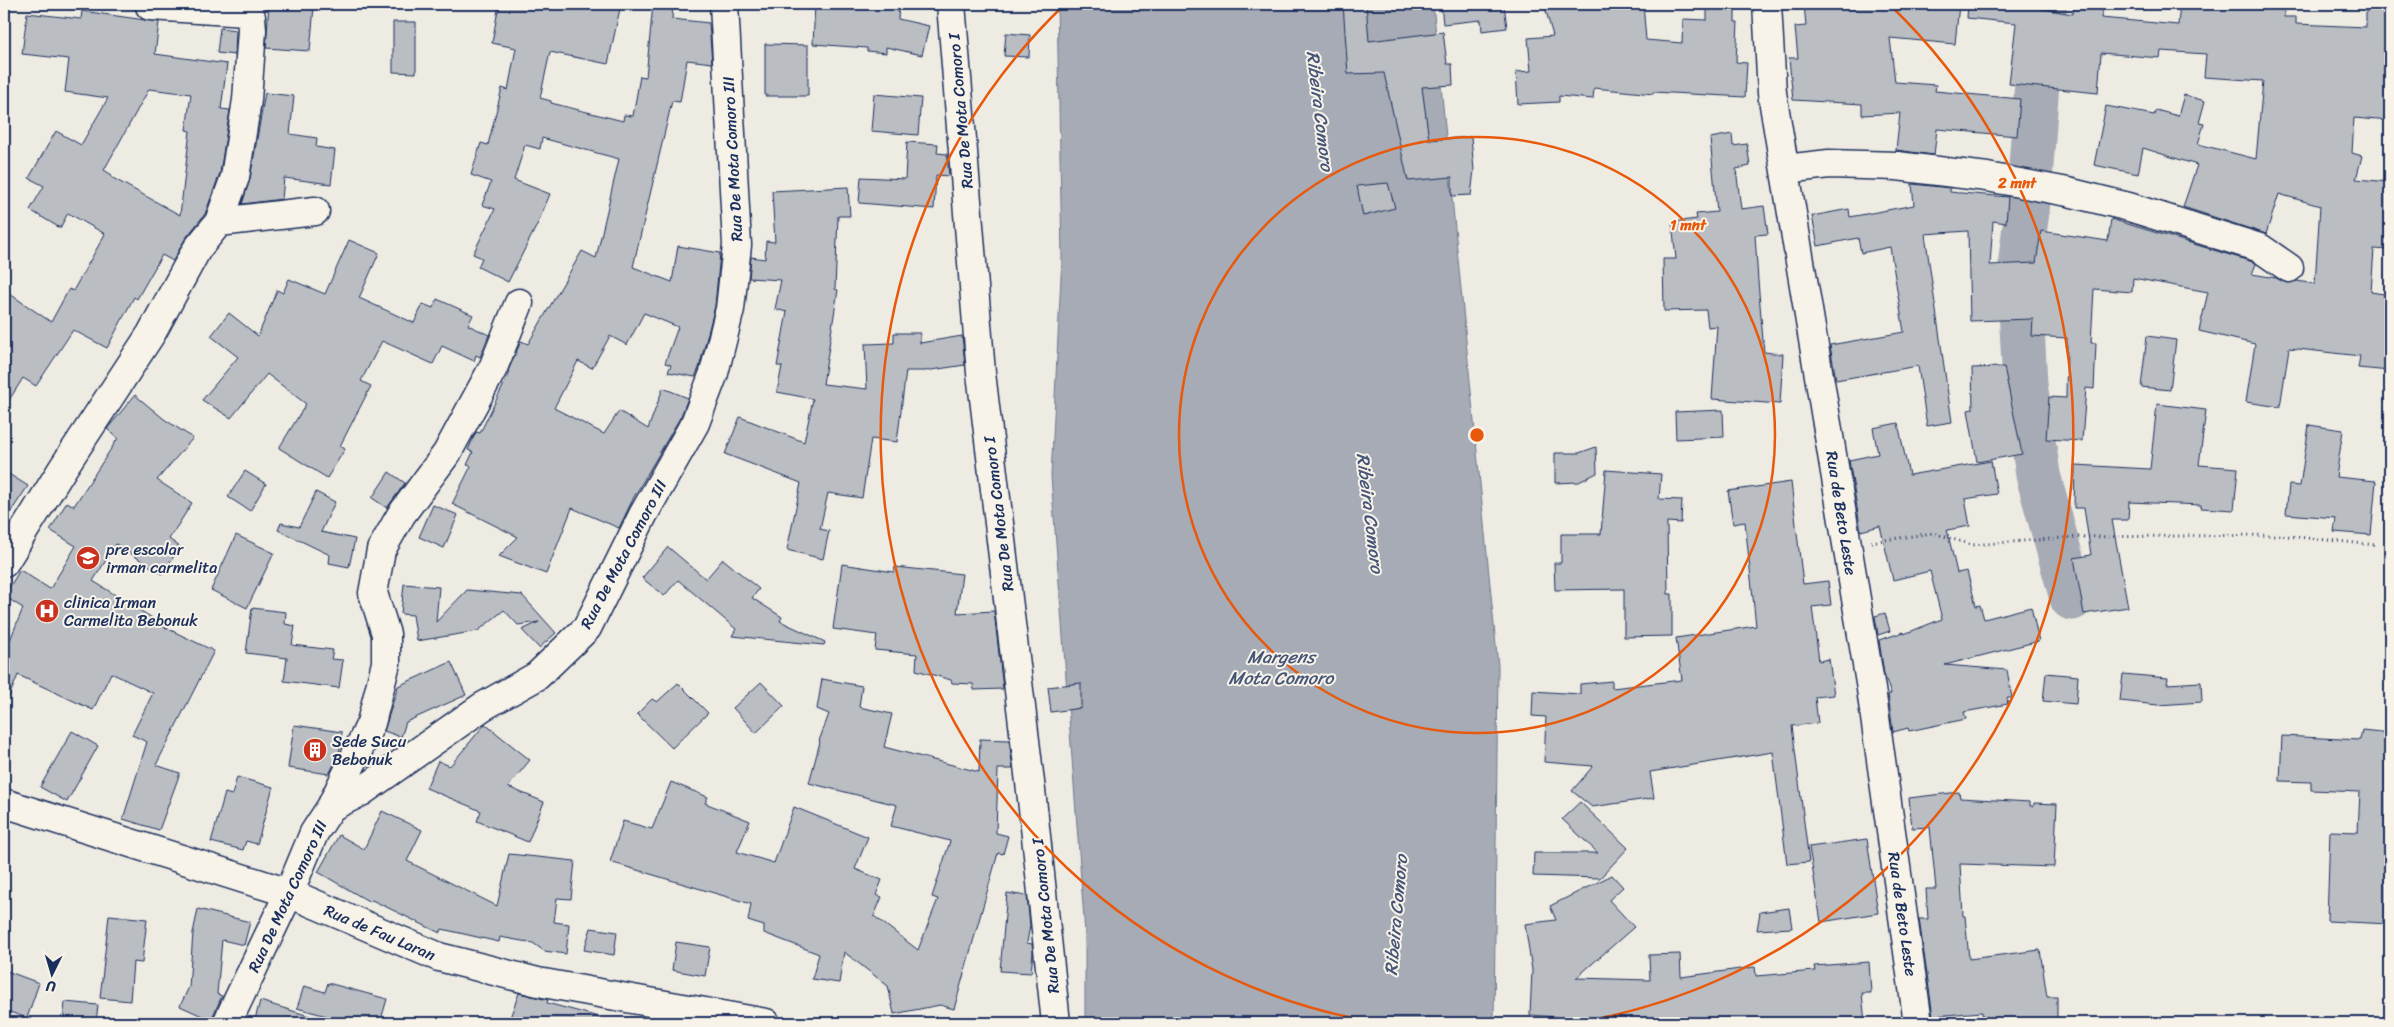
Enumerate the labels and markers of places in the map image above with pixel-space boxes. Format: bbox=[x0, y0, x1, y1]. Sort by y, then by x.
centre of rings bbox=[1468, 426, 1486, 444]
place label: pre escolar irman carmelita bbox=[105, 535, 217, 582]
school or university icon: pre escolar irman carmelita bbox=[75, 545, 101, 571]
place label: clinica Irman Carmelita Bebonuk bbox=[64, 588, 198, 635]
hospital icon: clinica Irman Carmelita Bebonuk bbox=[34, 598, 60, 624]
place label: Sede Sucu Bebonuk bbox=[332, 727, 407, 774]
building icon: Sede Sucu Bebonuk bbox=[302, 737, 328, 763]

